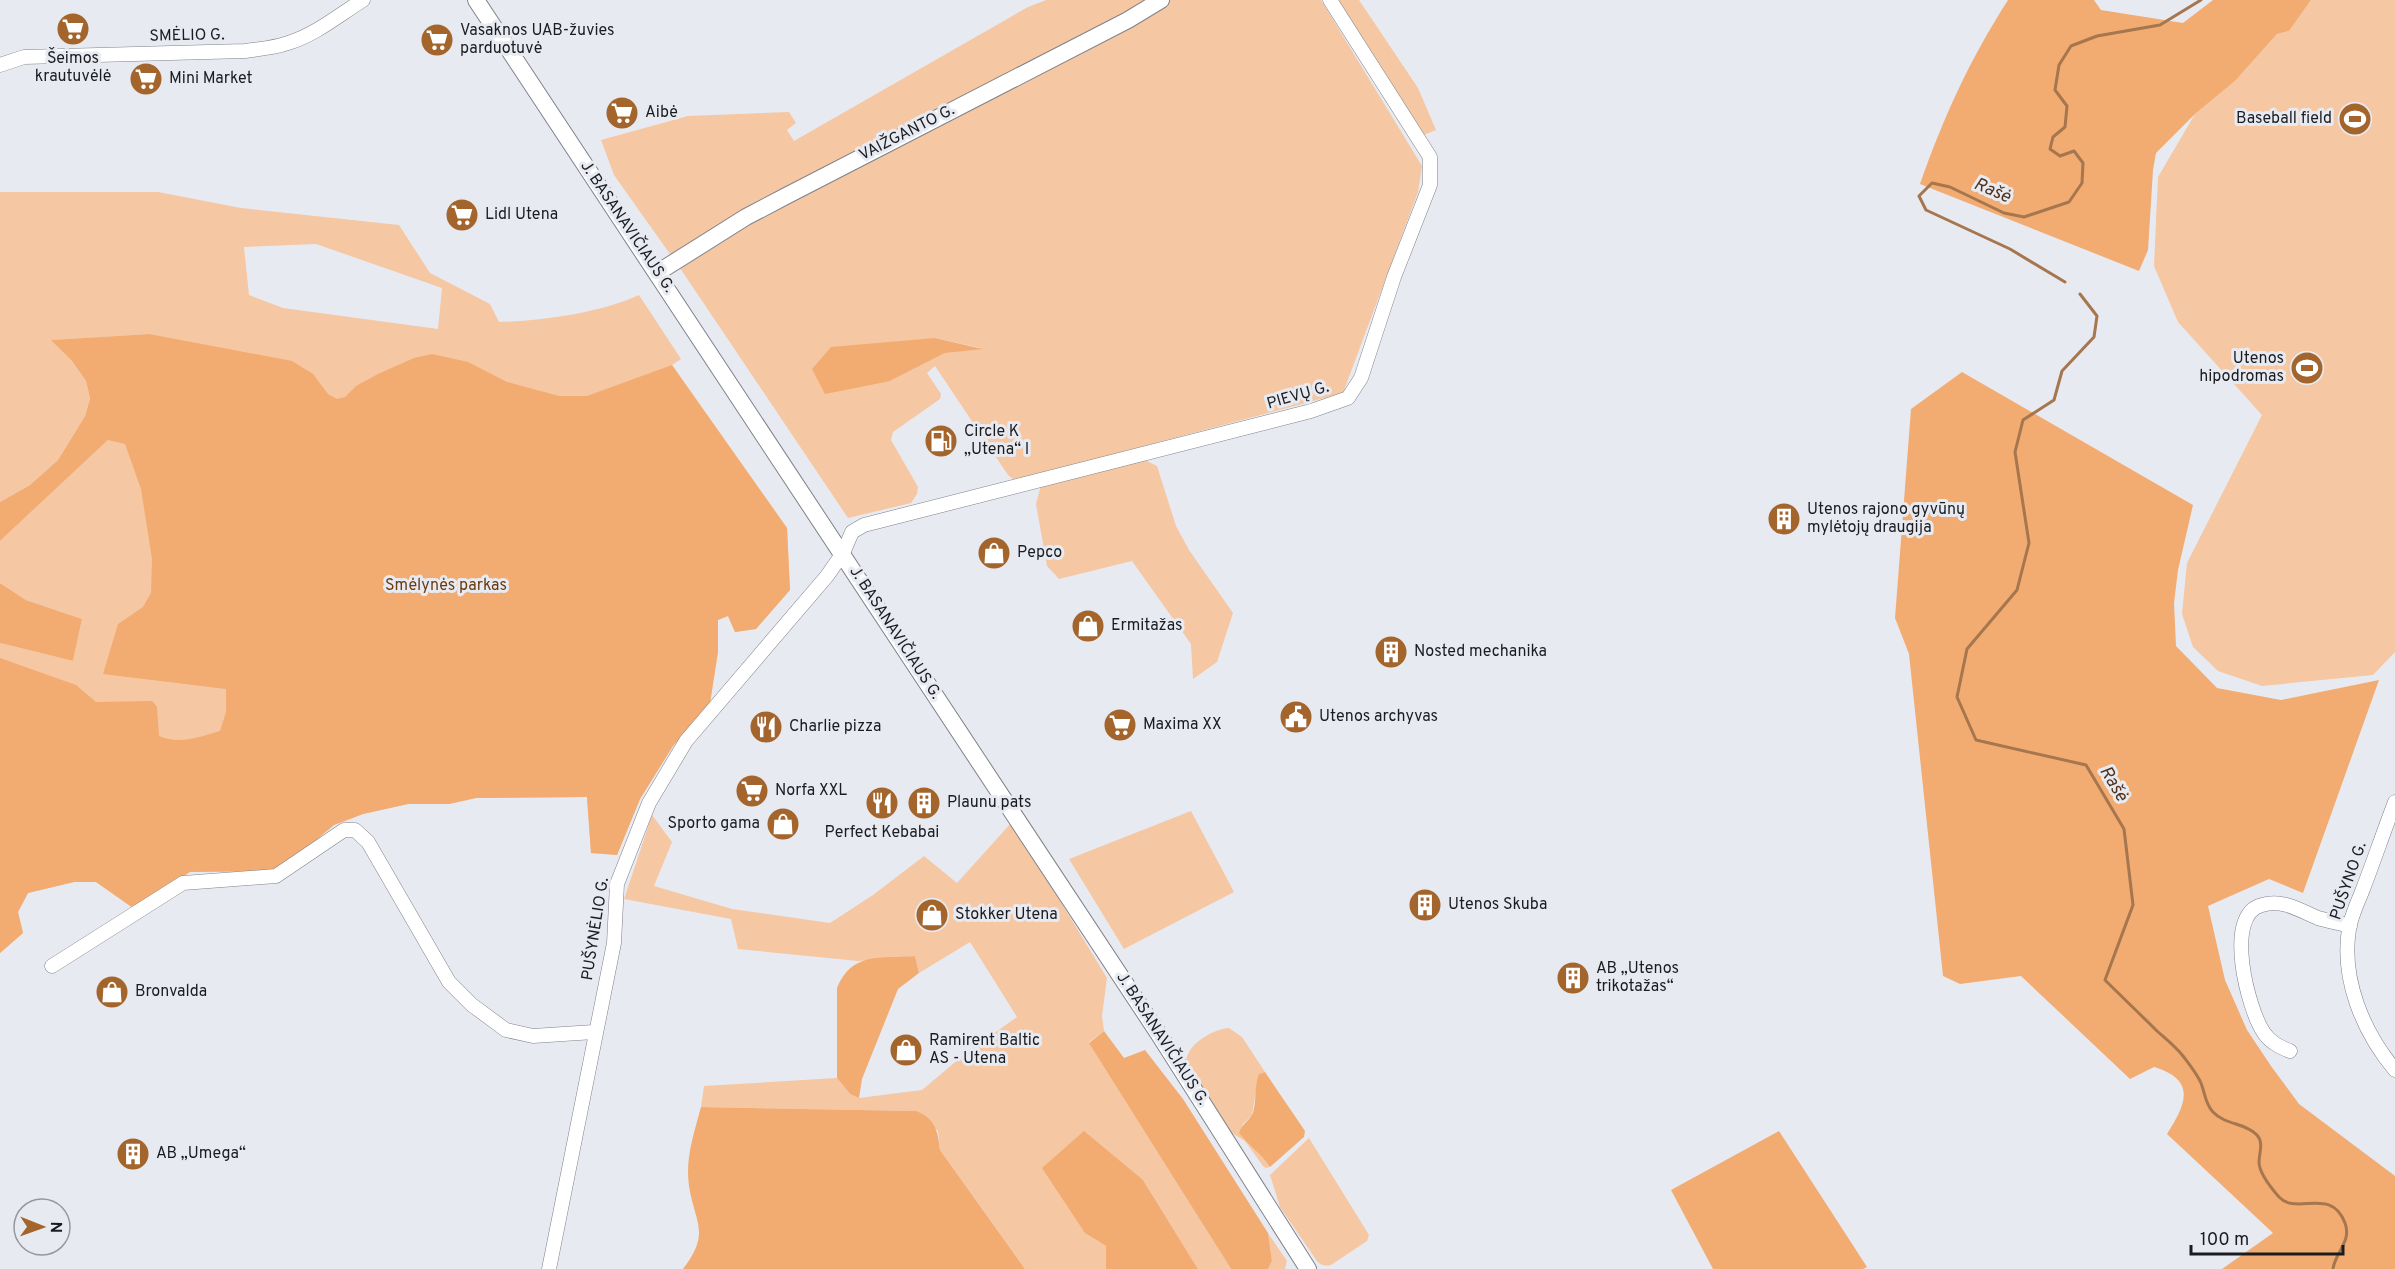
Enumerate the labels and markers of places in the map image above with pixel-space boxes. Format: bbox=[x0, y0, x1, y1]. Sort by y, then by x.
supermarket icon: Šeimos krautuvėlė bbox=[55, 11, 91, 47]
place label: Vasaknos UAB-žuvies parduotuvė bbox=[460, 21, 614, 59]
supermarket icon: Vasaknos UAB-žuvies parduotuvė bbox=[419, 22, 455, 58]
place label: Šeimos krautuvėlė bbox=[35, 47, 111, 87]
supermarket icon: Mini Market bbox=[128, 61, 164, 97]
place label: Mini Market bbox=[169, 69, 252, 89]
supermarket icon: Aibė bbox=[604, 95, 640, 131]
sports icon: Baseball field bbox=[2337, 101, 2373, 137]
place label: Aibė bbox=[645, 103, 678, 123]
place label: Baseball field bbox=[2236, 109, 2332, 129]
supermarket icon: Lidl Utena bbox=[444, 197, 480, 233]
place label: Lidl Utena bbox=[485, 205, 558, 225]
place label: Utenos hipodromas bbox=[2199, 349, 2284, 387]
sports icon: Utenos hipodromas bbox=[2289, 350, 2325, 386]
place label: Circle K „Utena“ I bbox=[964, 422, 1029, 460]
fuel station icon: Circle K „Utena“ I bbox=[923, 423, 959, 459]
place label: Utenos rajono gyvūnų mylėtojų draugija bbox=[1807, 500, 1965, 538]
building icon: Utenos rajono gyvūnų mylėtojų draugija bbox=[1766, 501, 1802, 537]
shop icon: Pepco bbox=[976, 535, 1012, 571]
place label: Pepco bbox=[1017, 543, 1062, 563]
shop icon: Ermitažas bbox=[1070, 608, 1106, 644]
place label: Ermitažas bbox=[1111, 616, 1183, 636]
building icon: Nosted mechanika bbox=[1373, 634, 1409, 670]
place label: Nosted mechanika bbox=[1414, 642, 1547, 662]
public building icon: Utenos archyvas bbox=[1278, 699, 1314, 735]
supermarket icon: Maxima XX bbox=[1102, 707, 1138, 743]
place label: Utenos archyvas bbox=[1319, 707, 1438, 727]
restaurant icon: Charlie pizza bbox=[748, 709, 784, 745]
place label: Maxima XX bbox=[1143, 715, 1222, 735]
place label: Charlie pizza bbox=[789, 717, 882, 737]
supermarket icon: Norfa XXL bbox=[734, 773, 770, 809]
place label: Norfa XXL bbox=[775, 781, 847, 801]
restaurant icon: Perfect Kebabai bbox=[864, 785, 900, 821]
building icon: Plaunu pats bbox=[906, 785, 942, 821]
place label: Plaunu pats bbox=[947, 793, 1031, 813]
shop icon: Sporto gama bbox=[765, 806, 801, 842]
place label: Sporto gama bbox=[667, 814, 760, 834]
place label: Perfect Kebabai bbox=[825, 823, 939, 843]
building icon: Utenos Skuba bbox=[1407, 887, 1443, 923]
place label: Utenos Skuba bbox=[1448, 895, 1547, 915]
shop icon: Stokker Utena bbox=[914, 897, 950, 933]
place label: Stokker Utena bbox=[955, 905, 1058, 925]
place label: AB „Utenos trikotažas“ bbox=[1596, 959, 1679, 997]
building icon: AB „Utenos trikotažas“ bbox=[1555, 960, 1591, 996]
shop icon: Bronvalda bbox=[94, 974, 130, 1010]
place label: Bronvalda bbox=[135, 982, 207, 1002]
place label: Ramirent Baltic AS - Utena bbox=[929, 1031, 1040, 1069]
shop icon: Ramirent Baltic AS - Utena bbox=[888, 1032, 924, 1068]
building icon: AB „Umega“ bbox=[115, 1136, 151, 1172]
place label: AB „Umega“ bbox=[156, 1144, 246, 1164]

